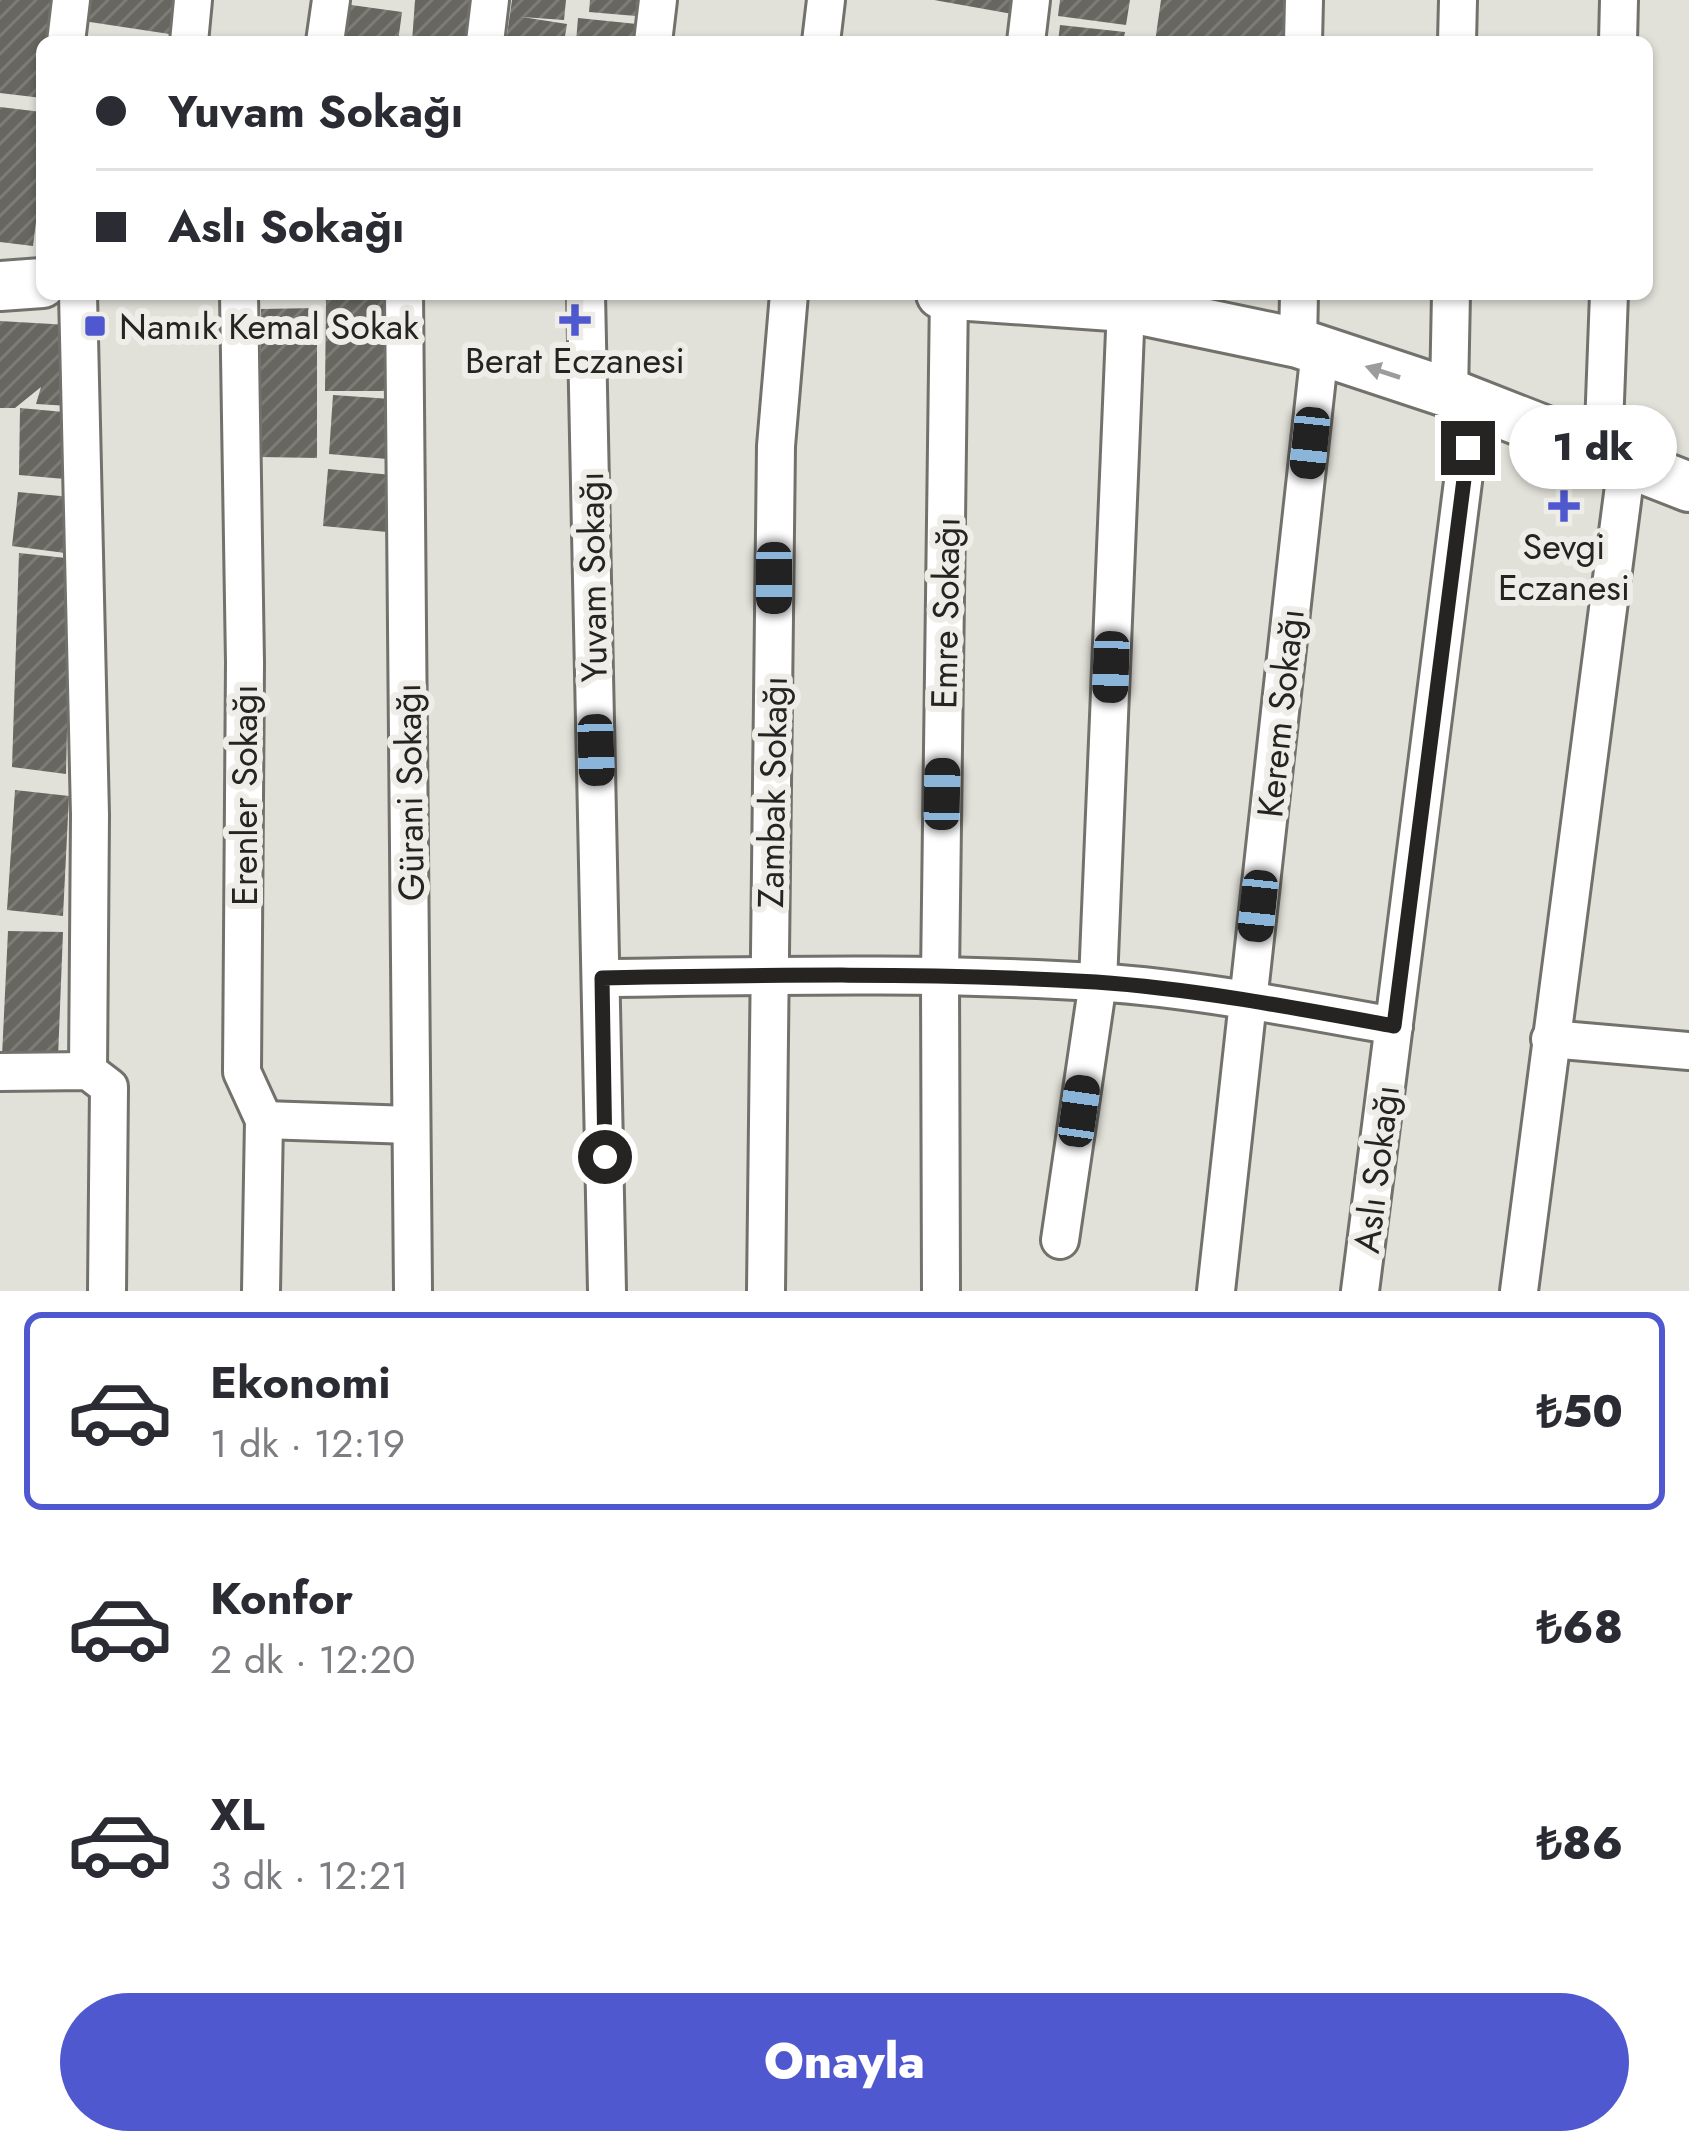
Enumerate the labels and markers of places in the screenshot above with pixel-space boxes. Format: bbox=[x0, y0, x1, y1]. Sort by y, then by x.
place label: Namık Kemal Sokak bbox=[119, 300, 419, 352]
marker: Berat Eczanesi bbox=[562, 307, 588, 333]
marker: Namık Kemal Sokak bbox=[82, 313, 108, 339]
place label: Berat Eczanesi bbox=[465, 334, 685, 386]
marker: Sevgi Eczanesi bbox=[1551, 493, 1577, 519]
place label: Sevgi Eczanesi bbox=[1498, 520, 1630, 613]

